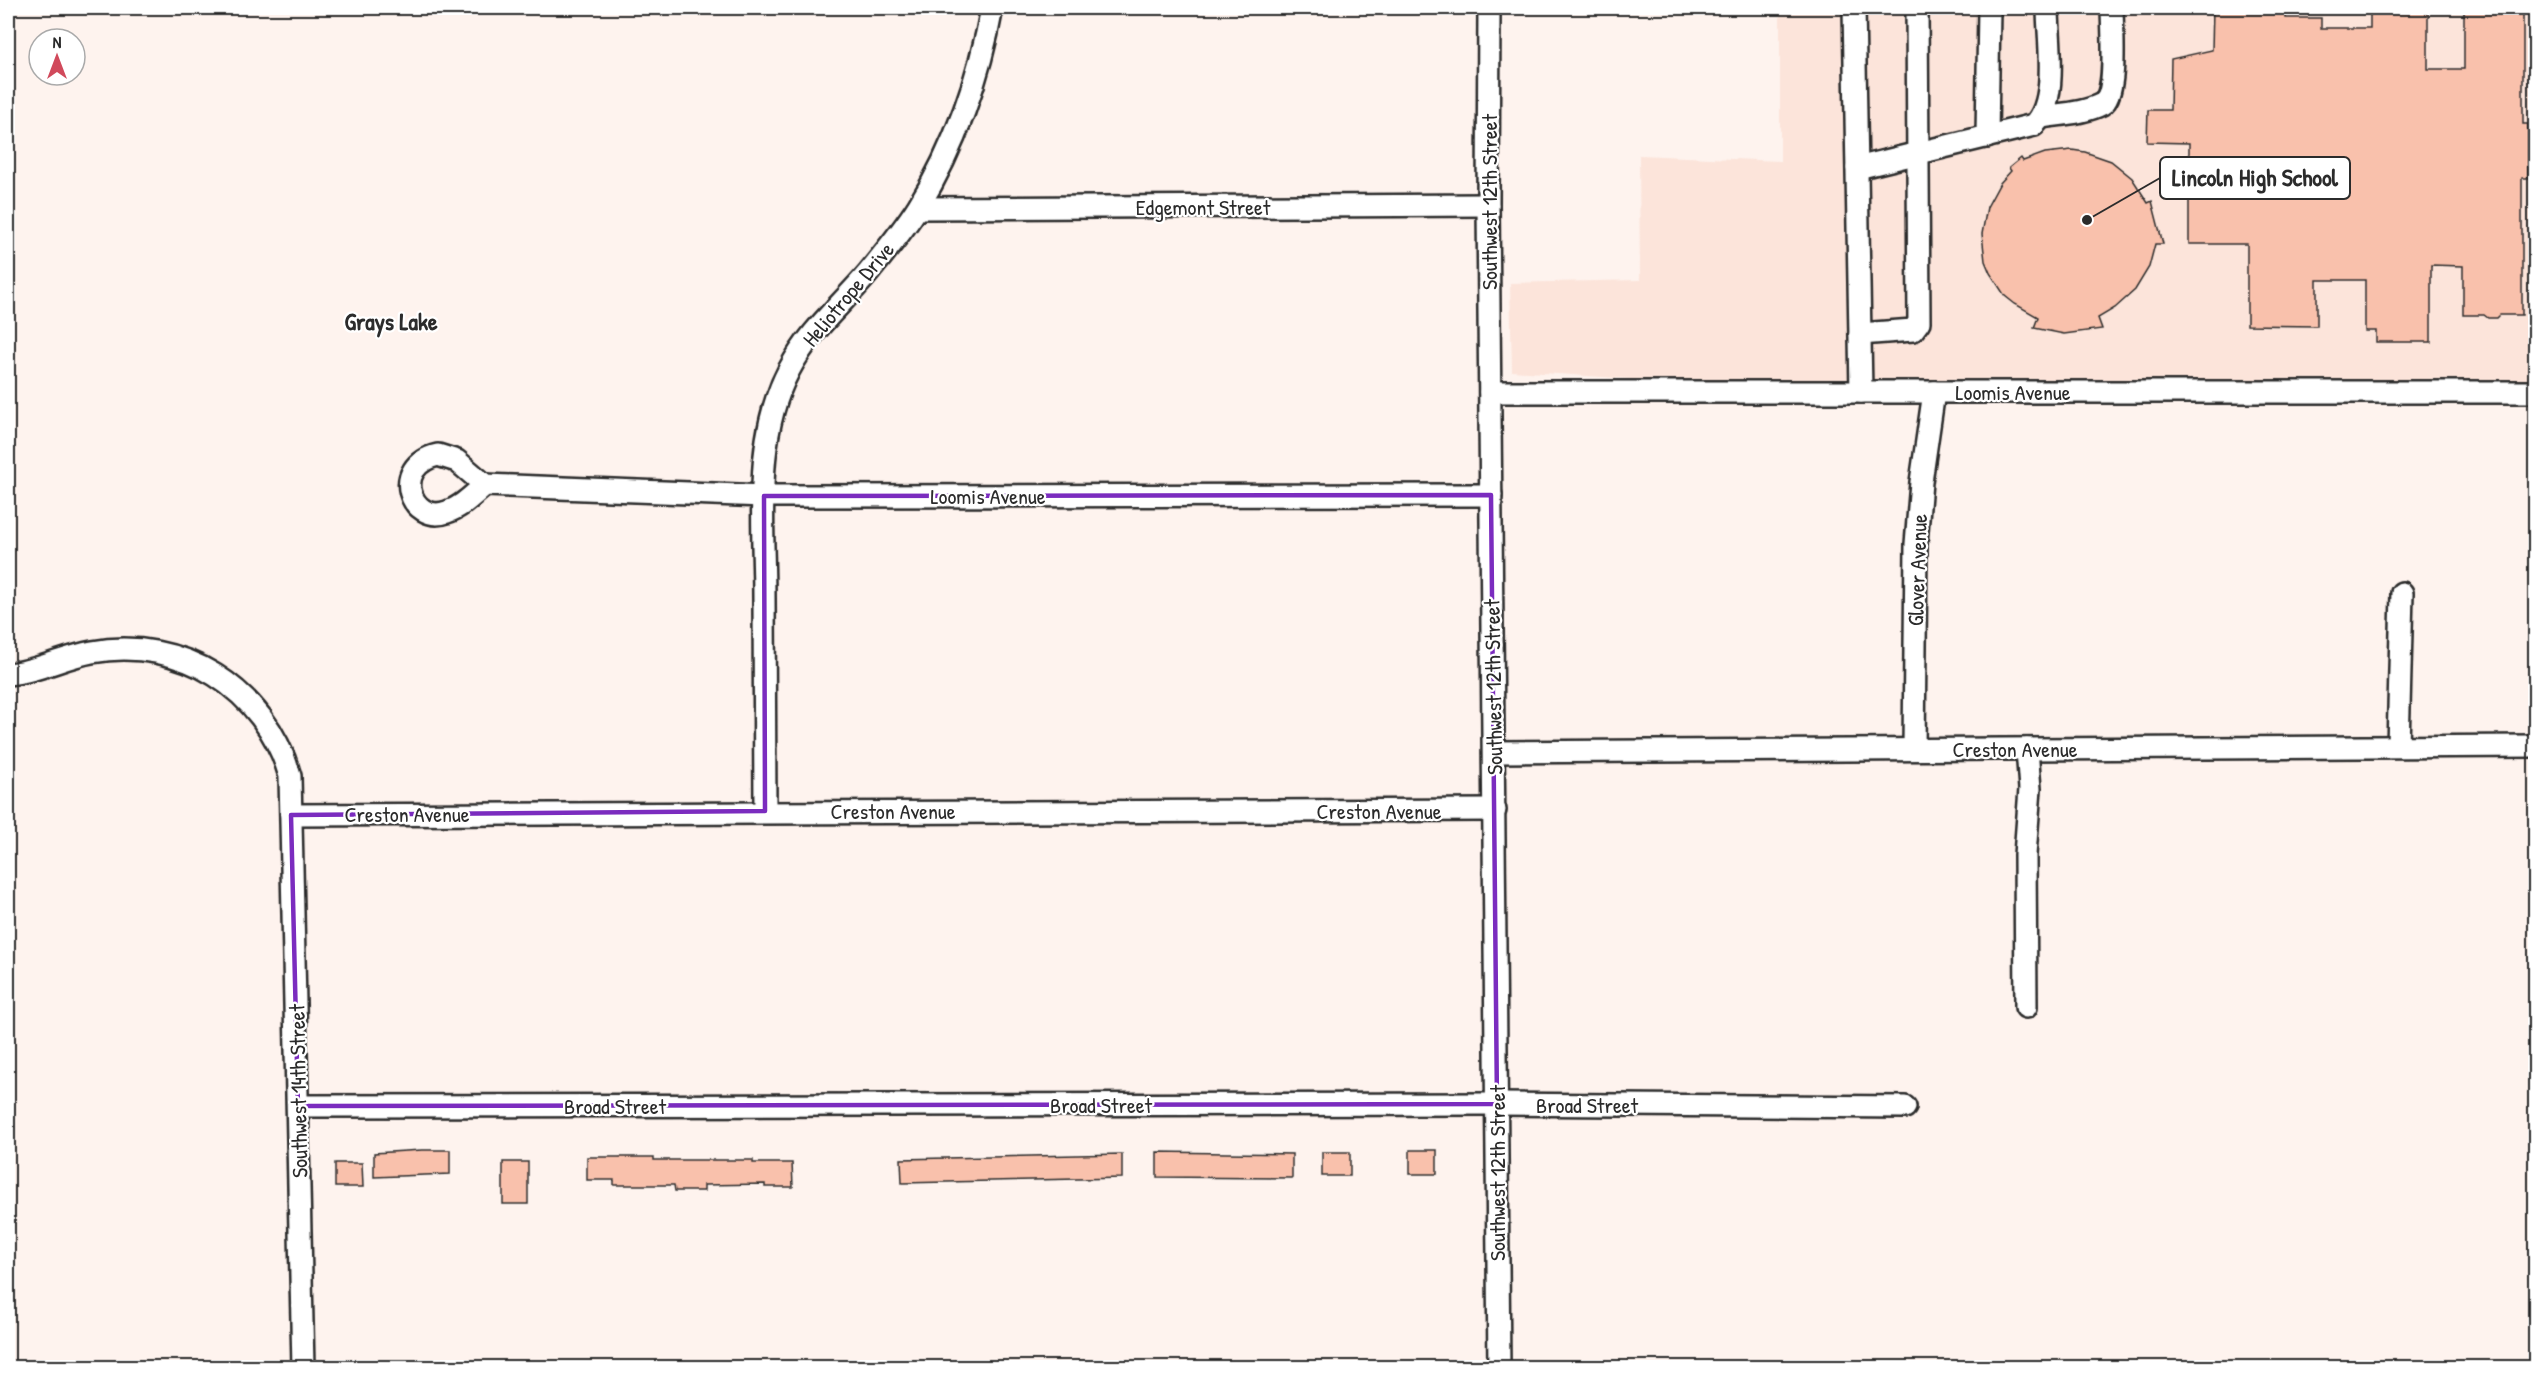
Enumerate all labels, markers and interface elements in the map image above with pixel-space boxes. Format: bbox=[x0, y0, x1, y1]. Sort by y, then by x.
north arrow bbox=[27, 27, 87, 87]
text: N bbox=[53, 31, 62, 53]
street label: Southwest 12th Street bbox=[1474, 114, 1504, 290]
callout: Lincoln High School bbox=[2160, 157, 2350, 199]
text: Lincoln High School bbox=[2172, 161, 2339, 194]
street label: Edgemont Street bbox=[1136, 192, 1271, 222]
street label: Heliotrope Drive bbox=[795, 235, 901, 353]
district label: Grays Lake bbox=[345, 305, 438, 338]
street label: Loomis Avenue bbox=[1955, 377, 2071, 407]
street label: Loomis Avenue bbox=[930, 481, 1046, 511]
street label: Glover Avenue bbox=[1900, 513, 1934, 627]
street label: Southwest 12th Street bbox=[1476, 598, 1510, 775]
street label: Creston Avenue bbox=[1953, 734, 2078, 764]
street label: Creston Avenue bbox=[831, 796, 956, 826]
street label: Creston Avenue bbox=[1317, 796, 1442, 826]
street label: Creston Avenue bbox=[345, 799, 470, 829]
street label: Southwest 14th Street bbox=[281, 1003, 315, 1178]
street label: Southwest 12th Street bbox=[1482, 1085, 1512, 1261]
street label: Broad Street bbox=[1050, 1090, 1152, 1120]
street label: Broad Street bbox=[1536, 1090, 1638, 1120]
street label: Broad Street bbox=[564, 1091, 666, 1121]

